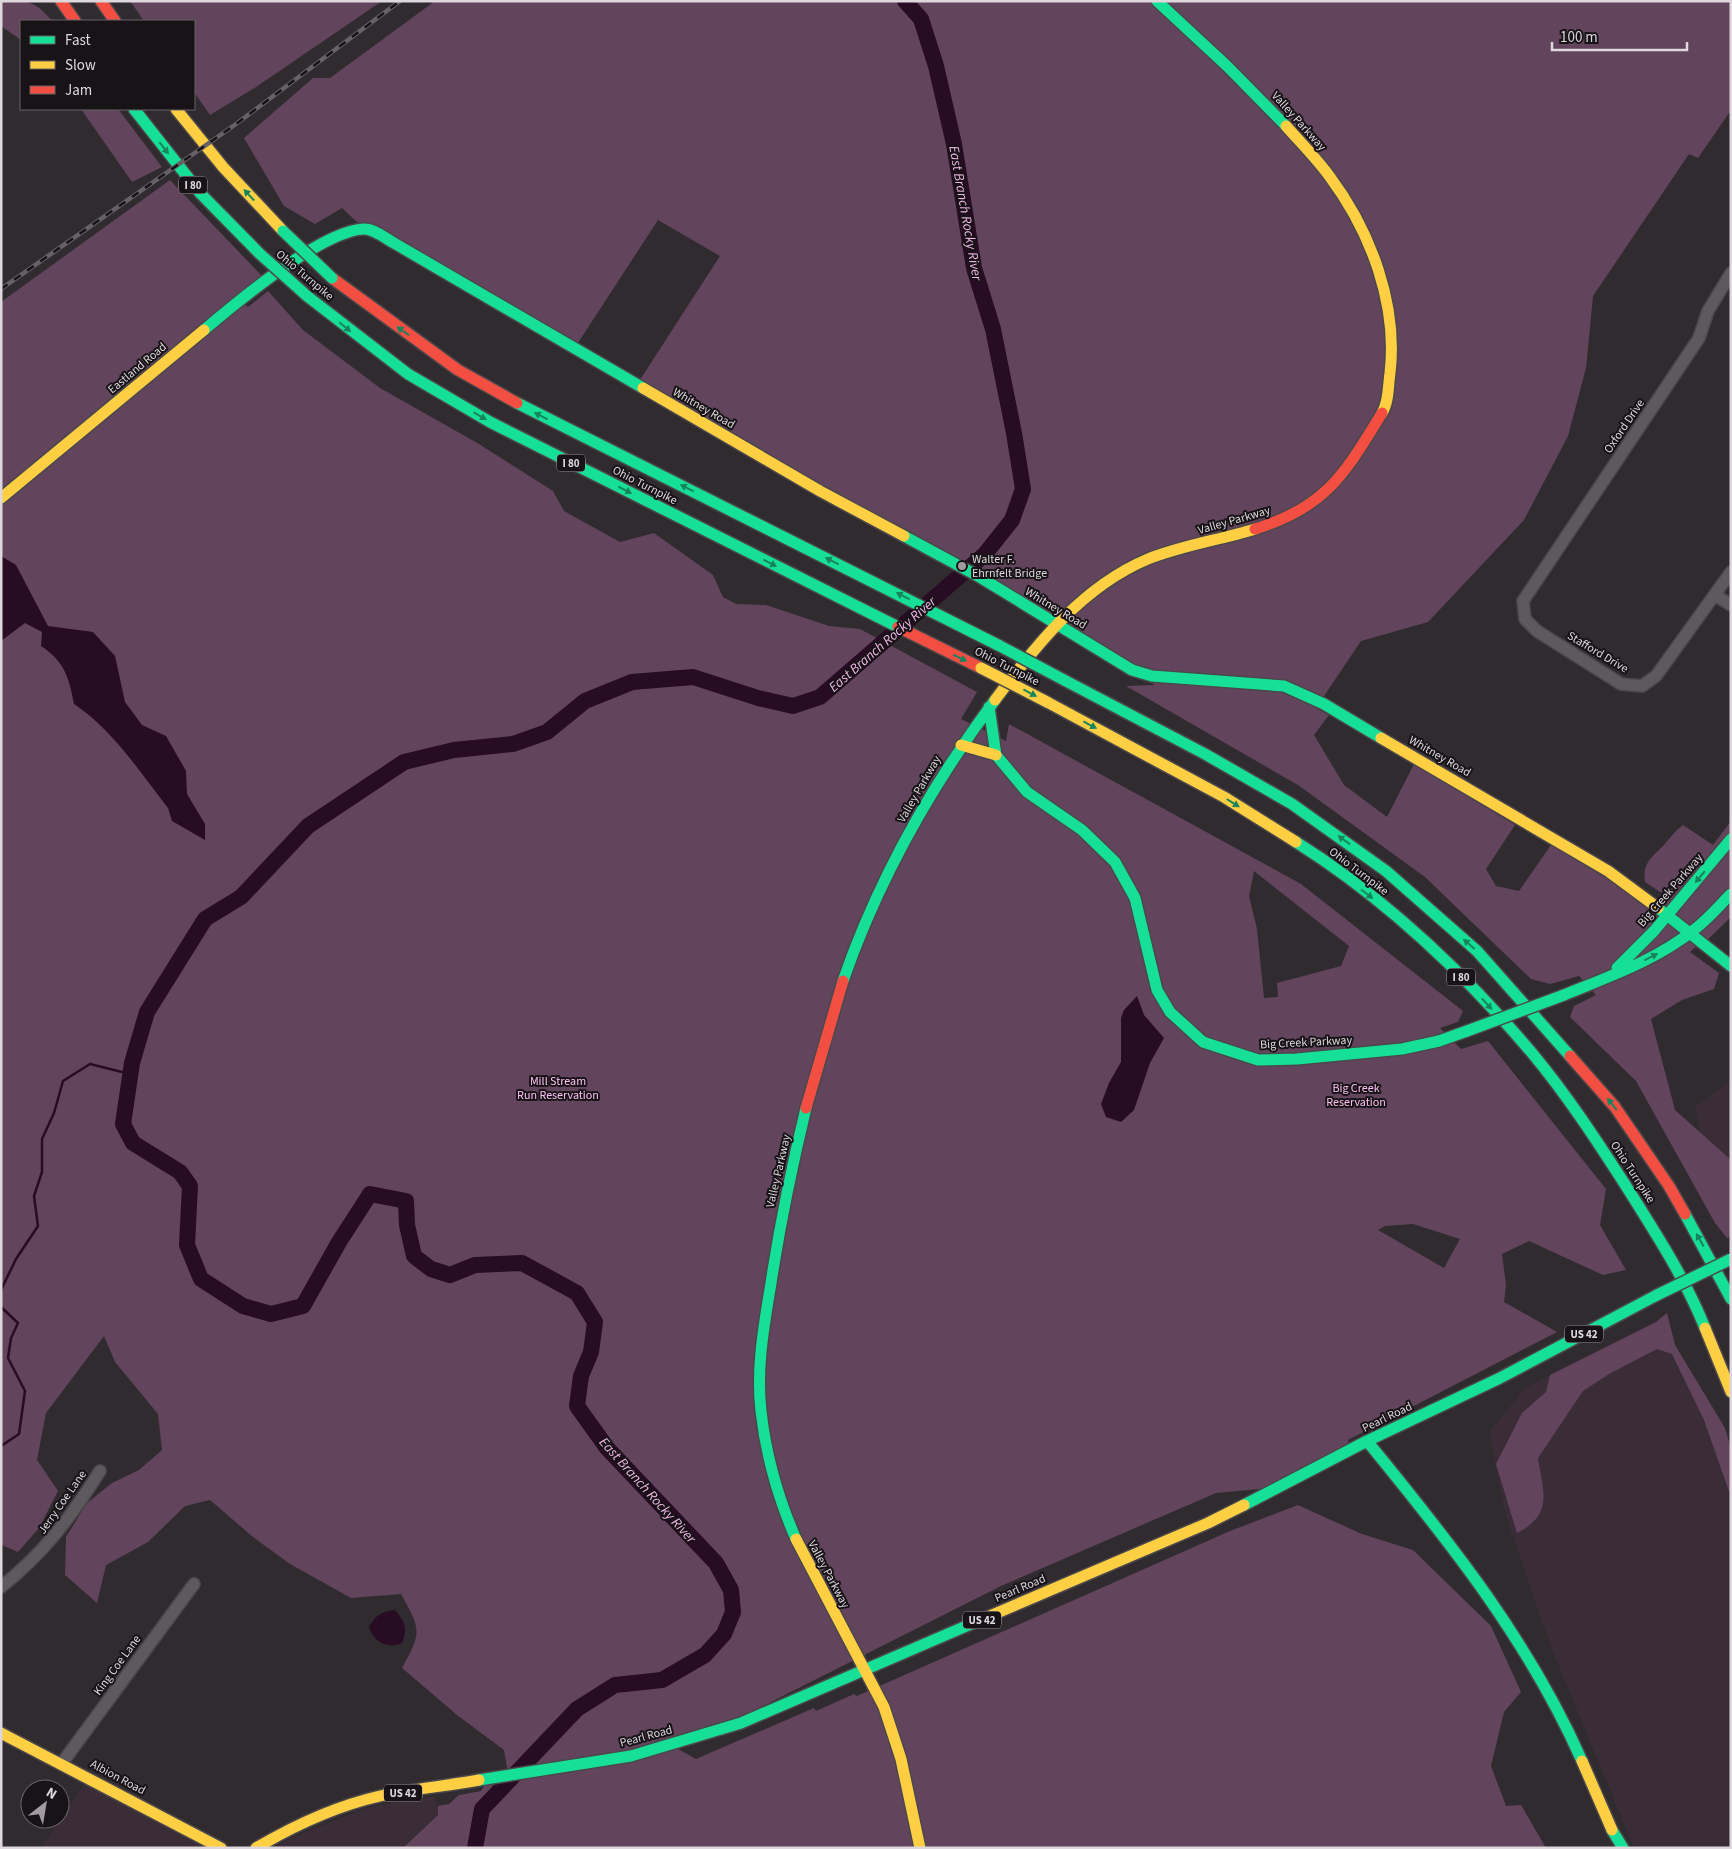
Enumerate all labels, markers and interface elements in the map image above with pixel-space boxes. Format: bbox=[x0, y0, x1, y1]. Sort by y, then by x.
legend bbox=[20, 20, 195, 110]
scale bar bbox=[1552, 20, 1687, 52]
text: 100 m bbox=[1560, 27, 1598, 48]
text: Fast bbox=[65, 30, 91, 51]
text: Slow bbox=[65, 55, 96, 76]
text: Jam bbox=[65, 80, 92, 101]
street label: Valley Parkway bbox=[1267, 88, 1330, 155]
one-way arrow bbox=[159, 141, 169, 154]
water label: East Branch Rocky River bbox=[943, 144, 987, 283]
road number: I 80 bbox=[179, 176, 207, 194]
one-way arrow bbox=[243, 190, 255, 202]
street label: Ohio Turnpike bbox=[272, 246, 337, 305]
one-way arrow bbox=[338, 321, 351, 332]
one-way arrow bbox=[396, 326, 409, 336]
street label: Eastland Road bbox=[104, 339, 170, 398]
street label: Whitney Road bbox=[669, 384, 738, 433]
street label: Oxford Drive bbox=[1600, 396, 1649, 457]
one-way arrow bbox=[474, 412, 487, 421]
one-way arrow bbox=[534, 412, 548, 420]
road number: I 80 bbox=[557, 454, 585, 472]
street label: Ohio Turnpike bbox=[609, 462, 680, 509]
one-way arrow bbox=[680, 484, 694, 492]
one-way arrow bbox=[618, 486, 632, 494]
street label: Valley Parkway bbox=[1196, 502, 1273, 539]
place label: Walter F. Ehrnfelt Bridge bbox=[972, 551, 1047, 582]
one-way arrow bbox=[825, 557, 839, 565]
one-way arrow bbox=[763, 559, 777, 567]
marker: Walter F. Ehrnfelt Bridge bbox=[956, 560, 968, 572]
street label: Whitney Road bbox=[1022, 583, 1090, 634]
water label: East Branch Rocky River bbox=[825, 592, 942, 697]
one-way arrow bbox=[896, 592, 910, 600]
street label: Stafford Drive bbox=[1564, 628, 1631, 677]
street label: Ohio Turnpike bbox=[971, 643, 1042, 690]
one-way arrow bbox=[953, 654, 968, 662]
one-way arrow bbox=[1023, 689, 1037, 697]
one-way arrow bbox=[1083, 721, 1098, 729]
street label: Whitney Road bbox=[1405, 732, 1474, 781]
street label: Valley Parkway bbox=[893, 752, 946, 826]
one-way arrow bbox=[1227, 798, 1240, 807]
one-way arrow bbox=[1337, 836, 1350, 846]
street label: Ohio Turnpike bbox=[1325, 843, 1392, 900]
street label: Big Creek Parkway bbox=[1634, 850, 1707, 931]
one-way arrow bbox=[1694, 871, 1706, 883]
one-way arrow bbox=[1360, 889, 1373, 900]
one-way arrow bbox=[1462, 938, 1475, 949]
one-way arrow bbox=[1643, 953, 1658, 961]
road number: I 80 bbox=[1447, 969, 1475, 986]
one-way arrow bbox=[1481, 998, 1493, 1010]
street label: Big Creek Parkway bbox=[1260, 1032, 1353, 1053]
park label: Mill Stream Run Reservation bbox=[517, 1073, 599, 1104]
park label: Big Creek Reservation bbox=[1326, 1080, 1386, 1111]
one-way arrow bbox=[1607, 1098, 1618, 1111]
street label: Valley Parkway bbox=[762, 1132, 795, 1209]
street label: Ohio Turnpike bbox=[1606, 1138, 1659, 1207]
one-way arrow bbox=[1696, 1233, 1704, 1248]
road number: US 42 bbox=[1565, 1326, 1603, 1342]
street label: Pearl Road bbox=[1359, 1398, 1415, 1437]
water label: East Branch Rocky River bbox=[594, 1433, 701, 1549]
street label: Jerry Coe Lane bbox=[34, 1467, 91, 1538]
street label: Valley Parkway bbox=[804, 1537, 854, 1612]
street label: Pearl Road bbox=[992, 1570, 1048, 1607]
road number: US 42 bbox=[963, 1612, 1001, 1628]
street label: King Coe Lane bbox=[90, 1632, 145, 1699]
street label: Pearl Road bbox=[618, 1721, 674, 1752]
street label: Albion Road bbox=[87, 1756, 148, 1799]
north arrow bbox=[20, 1779, 70, 1829]
text: N bbox=[42, 1783, 60, 1805]
road number: US 42 bbox=[384, 1785, 422, 1802]

